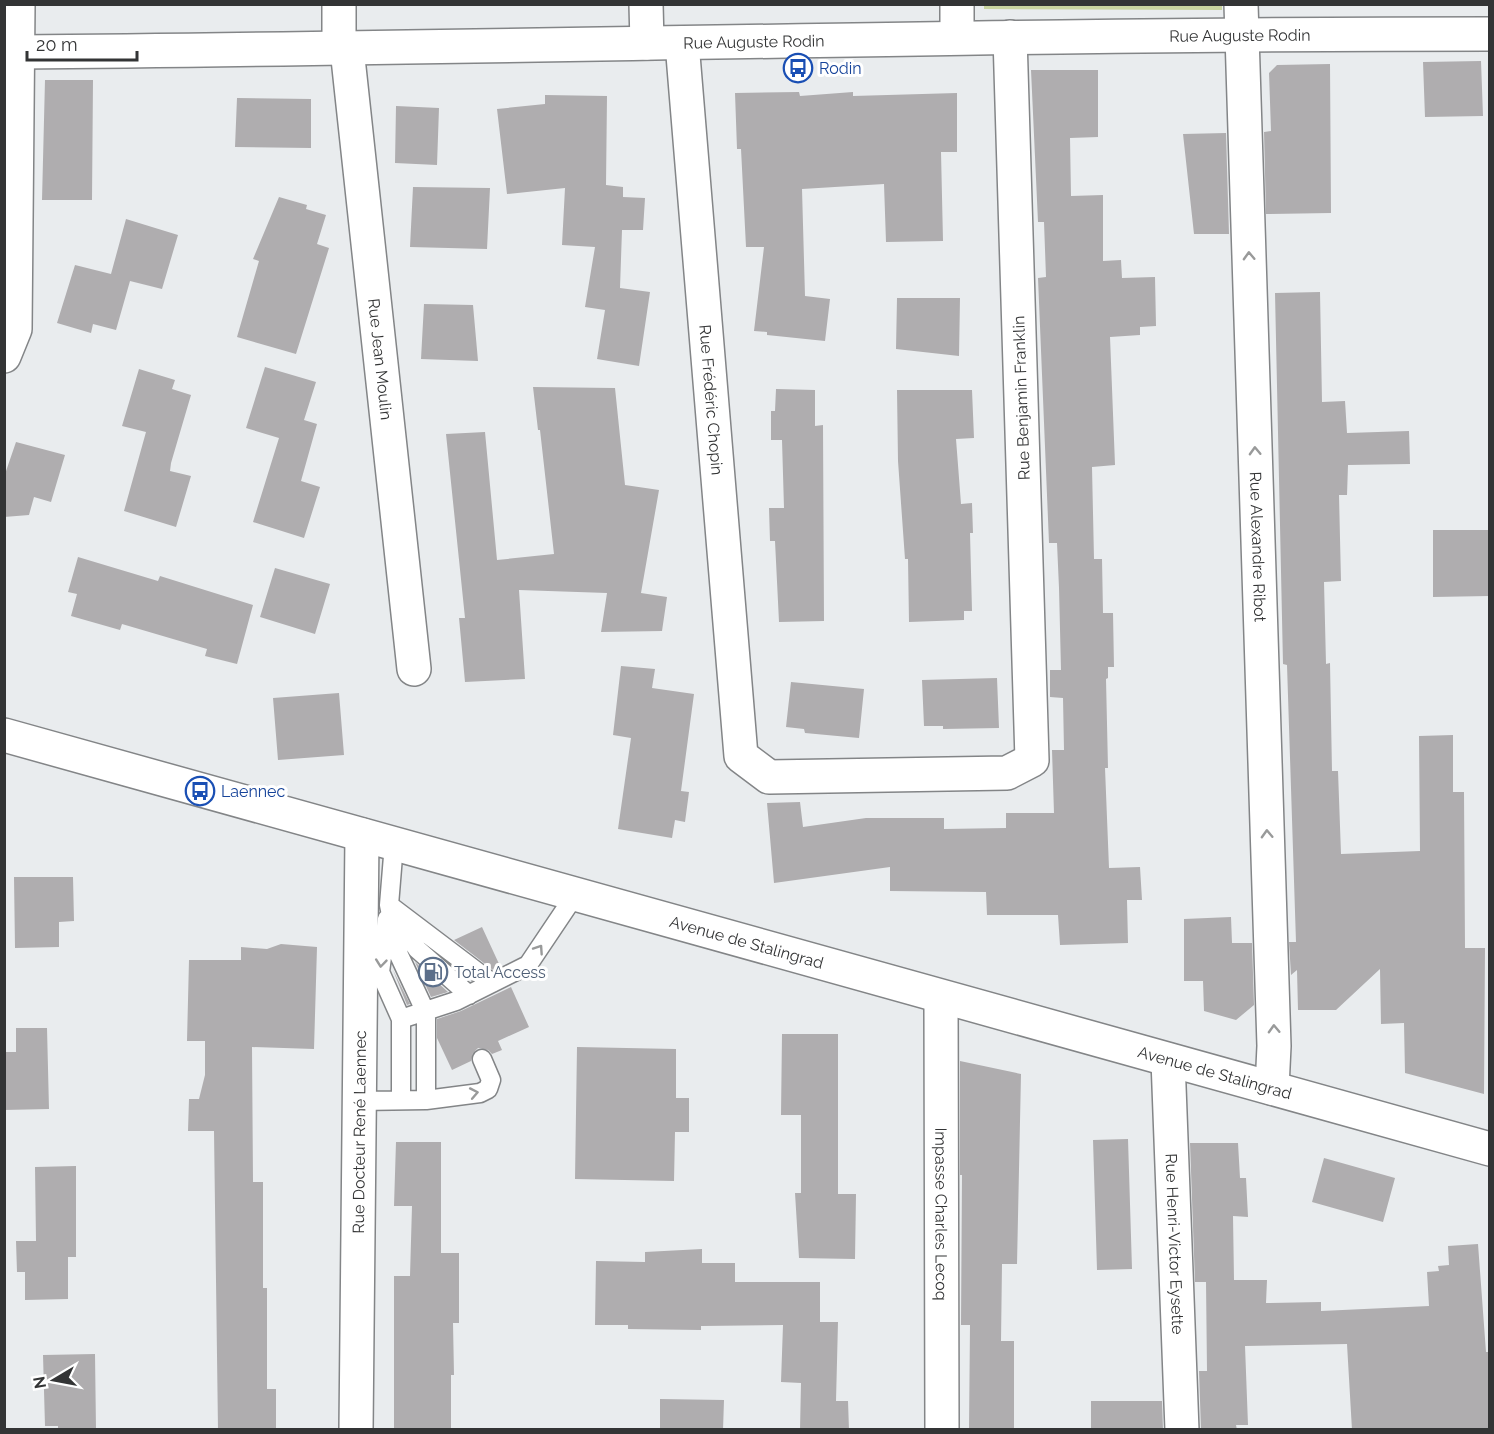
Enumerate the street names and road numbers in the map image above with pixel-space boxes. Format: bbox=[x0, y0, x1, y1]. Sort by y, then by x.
street label: Rue Auguste Rodin bbox=[1169, 26, 1311, 46]
street label: Rue Auguste Rodin bbox=[683, 31, 825, 53]
street label: Rue Jean Moulin bbox=[364, 297, 396, 421]
street label: Rue Benjamin Franklin bbox=[1009, 315, 1034, 481]
street label: Rue Frédéric Chopin bbox=[695, 324, 727, 476]
street label: Rue Alexandre Ribot bbox=[1246, 471, 1270, 623]
street label: Avenue de Stalingrad bbox=[668, 912, 826, 973]
street label: Rue Docteur René Laennec bbox=[349, 1030, 370, 1234]
street label: Avenue de Stalingrad bbox=[1136, 1042, 1294, 1103]
street label: Impasse Charles Lecoq bbox=[931, 1127, 951, 1301]
street label: Rue Henri-Victor Eysette bbox=[1162, 1153, 1187, 1335]

